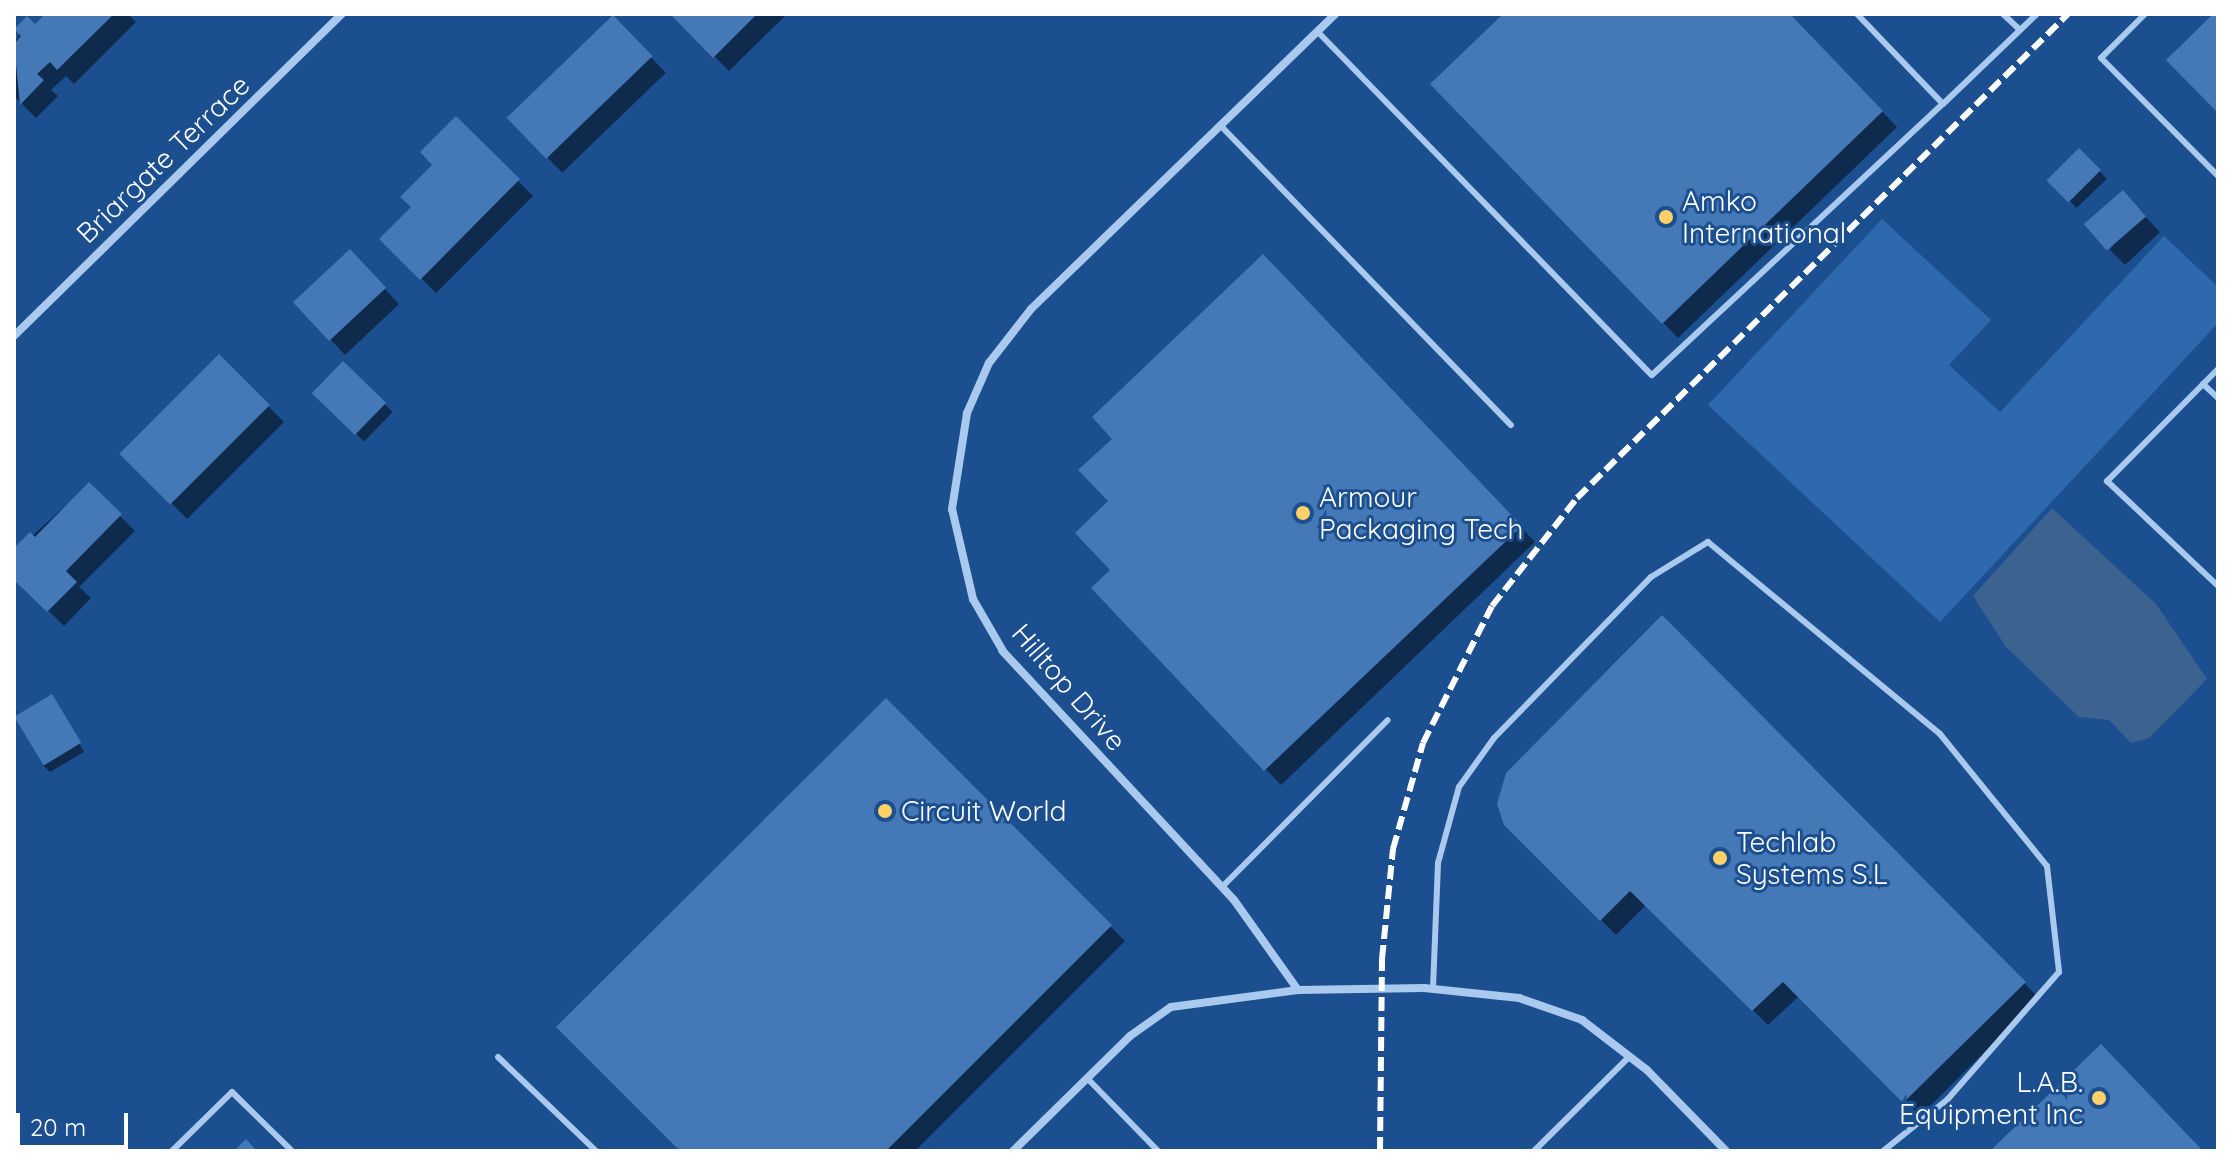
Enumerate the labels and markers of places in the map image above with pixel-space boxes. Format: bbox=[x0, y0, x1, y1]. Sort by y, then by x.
place label: Amko International bbox=[1682, 184, 1846, 250]
marker: Amko International bbox=[1657, 208, 1675, 226]
place label: Armour Packaging Tech bbox=[1319, 480, 1523, 546]
marker: Armour Packaging Tech bbox=[1294, 504, 1312, 522]
place label: Circuit World bbox=[901, 794, 1066, 828]
marker: Circuit World bbox=[876, 802, 894, 820]
place label: Techlab Systems S.L bbox=[1736, 825, 1888, 891]
marker: Techlab Systems S.L bbox=[1711, 849, 1729, 867]
place label: L.A.B. Equipment Inc bbox=[1899, 1065, 2083, 1131]
marker: L.A.B. Equipment Inc bbox=[2090, 1089, 2108, 1107]

